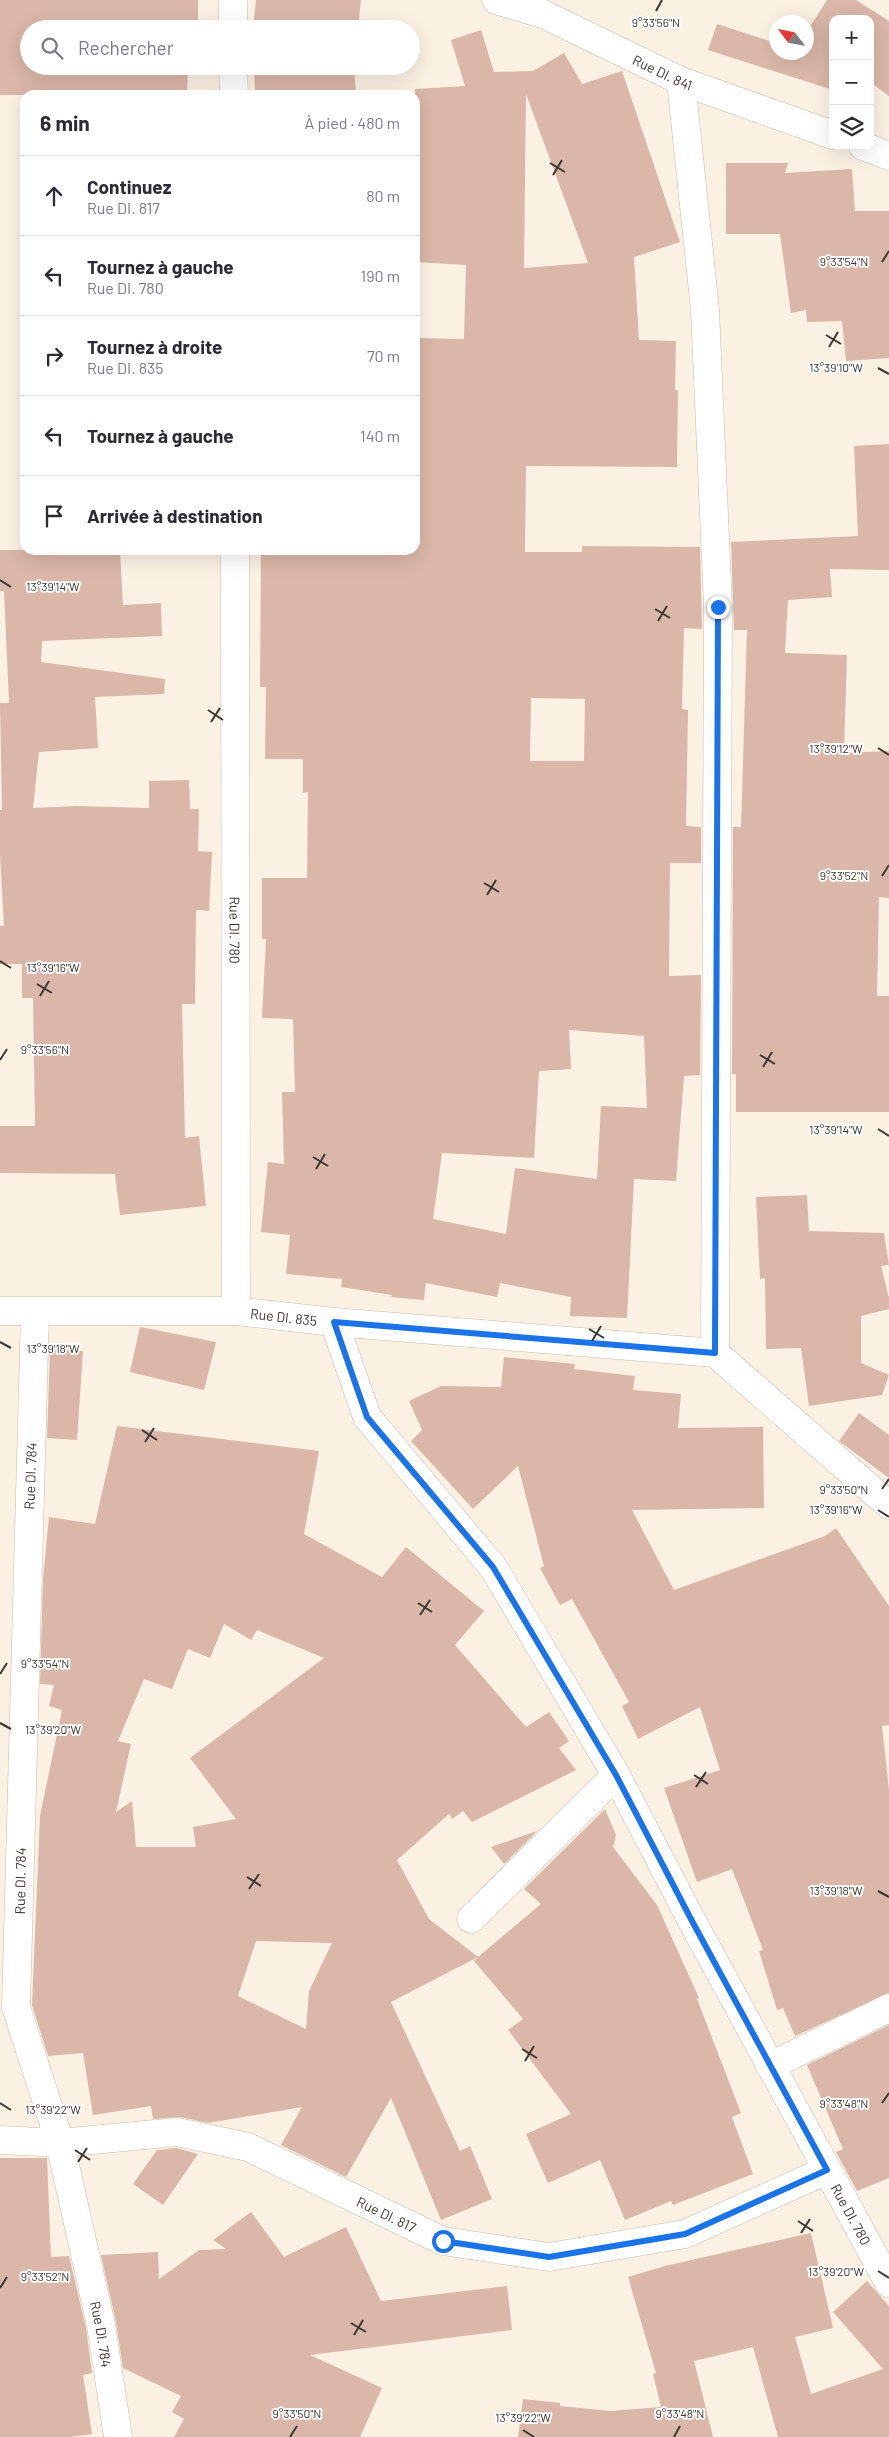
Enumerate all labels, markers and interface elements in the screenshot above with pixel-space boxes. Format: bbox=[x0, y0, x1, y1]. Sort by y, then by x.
text: 9°33'56"N bbox=[632, 15, 680, 29]
north arrow bbox=[769, 15, 814, 60]
map controls bbox=[829, 15, 874, 150]
button: + bbox=[829, 15, 874, 60]
search box bbox=[20, 20, 420, 75]
icon: search bbox=[38, 34, 66, 62]
text: Rechercher bbox=[78, 36, 174, 59]
street label: Rue DI. 841 bbox=[630, 50, 695, 93]
button: − bbox=[829, 60, 874, 105]
button: layers bbox=[829, 105, 874, 150]
text: 6 min bbox=[40, 110, 90, 135]
text: À pied · 480 m bbox=[305, 113, 400, 132]
text: Continuez bbox=[87, 175, 171, 198]
icon: ahead bbox=[40, 182, 68, 210]
text: 80 m bbox=[366, 186, 400, 205]
text: Rue DI. 817 bbox=[87, 198, 160, 217]
text: 9°33'54"N bbox=[820, 254, 868, 268]
text: Tournez à gauche bbox=[87, 255, 234, 278]
icon: left bbox=[40, 262, 68, 290]
text: 190 m bbox=[361, 266, 400, 285]
text: Rue DI. 780 bbox=[87, 278, 164, 297]
text: Tournez à droite bbox=[87, 335, 223, 358]
icon: right bbox=[40, 342, 68, 370]
text: 70 m bbox=[367, 346, 400, 365]
text: Rue DI. 835 bbox=[87, 358, 164, 377]
text: 13°39'10"W bbox=[809, 360, 863, 374]
icon: left bbox=[40, 422, 68, 450]
text: Tournez à gauche bbox=[87, 424, 234, 447]
text: 140 m bbox=[360, 426, 400, 445]
icon: arrive bbox=[40, 502, 68, 530]
text: Arrivée à destination bbox=[87, 504, 263, 527]
text: 13°39'14"W bbox=[26, 579, 80, 593]
route end bbox=[707, 596, 730, 619]
text: 13°39'12"W bbox=[809, 741, 863, 755]
text: 9°33'52"N bbox=[820, 868, 868, 882]
street label: Rue DI. 780 bbox=[227, 896, 244, 964]
text: 13°39'16"W bbox=[26, 960, 80, 974]
text: 9°33'56"N bbox=[21, 1042, 69, 1056]
text: 13°39'14"W bbox=[809, 1122, 863, 1136]
street label: Rue DI. 835 bbox=[249, 1304, 318, 1329]
text: 13°39'18"W bbox=[26, 1341, 80, 1355]
street label: Rue DI. 784 bbox=[20, 1442, 40, 1510]
text: 9°33'50"N bbox=[820, 1482, 868, 1496]
text: 13°39'16"W bbox=[809, 1502, 863, 1516]
text: 9°33'54"N bbox=[21, 1656, 69, 1670]
text: 13°39'20"W bbox=[25, 1722, 81, 1736]
street label: Rue DI. 784 bbox=[11, 1847, 29, 1915]
text: 13°39'18"W bbox=[809, 1883, 863, 1897]
text: 9°33'48"N bbox=[820, 2096, 868, 2110]
text: 13°39'22"W bbox=[25, 2102, 81, 2116]
street label: Rue DI. 780 bbox=[828, 2180, 875, 2248]
street label: Rue DI. 817 bbox=[354, 2192, 419, 2235]
route start bbox=[432, 2230, 455, 2253]
text: 13°39'20"W bbox=[808, 2264, 864, 2278]
text: 9°33'52"N bbox=[21, 2269, 69, 2283]
street label: Rue DI. 784 bbox=[87, 2299, 116, 2369]
text: 9°33'50"N bbox=[273, 2406, 321, 2420]
text: 9°33'48"N bbox=[656, 2406, 704, 2420]
text: 13°39'22"W bbox=[495, 2410, 551, 2424]

